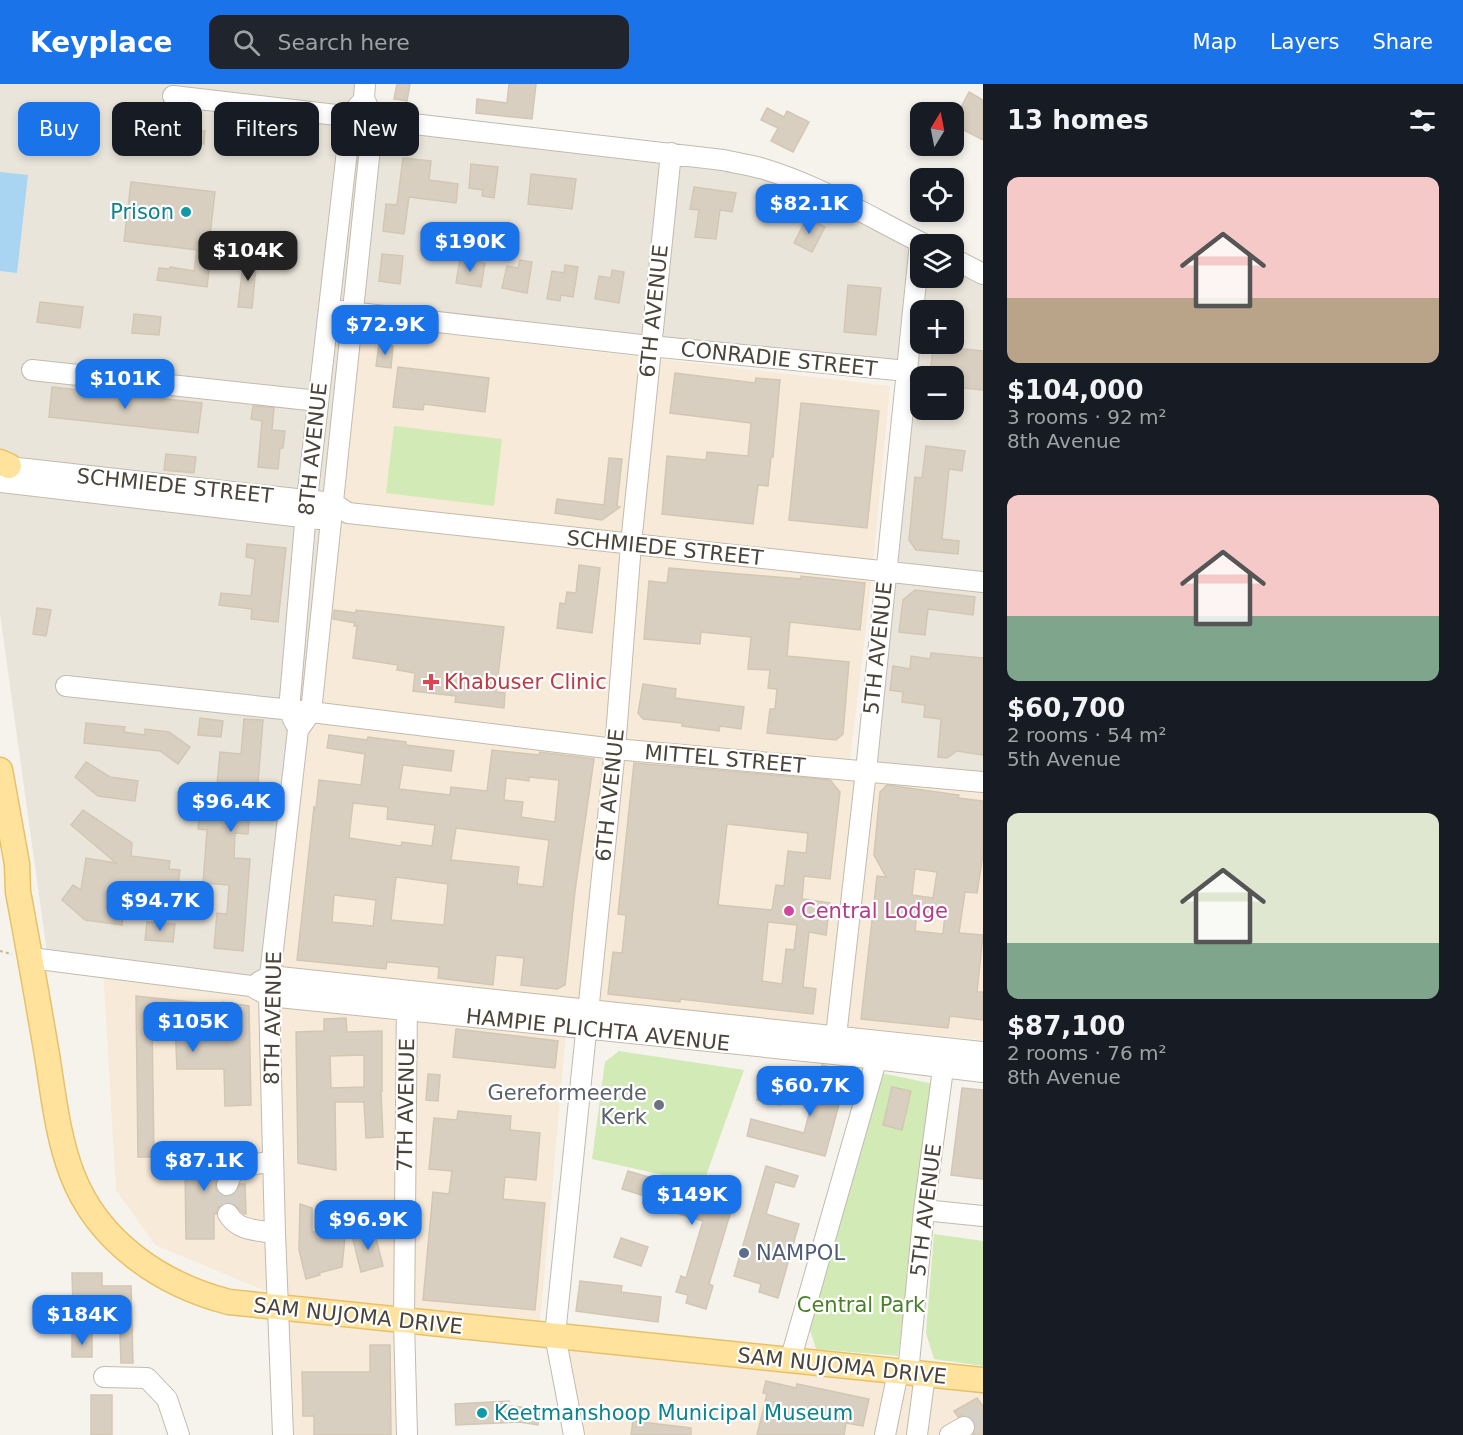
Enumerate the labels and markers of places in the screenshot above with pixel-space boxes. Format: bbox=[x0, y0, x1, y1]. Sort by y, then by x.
pin: $82.1K bbox=[760, 184, 858, 235]
place label: Prison bbox=[110, 200, 174, 224]
marker: Prison bbox=[179, 205, 193, 219]
pin: $190K bbox=[428, 222, 512, 273]
pin: $104K bbox=[206, 231, 290, 282]
pin: $72.9K bbox=[336, 305, 434, 356]
pin: $101K bbox=[83, 359, 167, 410]
place label: Khabuser Clinic bbox=[444, 670, 607, 694]
marker: Khabuser Clinic bbox=[422, 673, 440, 691]
pin: $96.4K bbox=[182, 782, 280, 833]
pin: $94.7K bbox=[111, 881, 209, 932]
place label: Central Lodge bbox=[801, 899, 948, 923]
marker: Central Lodge bbox=[782, 904, 796, 918]
pin: $105K bbox=[151, 1002, 235, 1053]
pin: $60.7K bbox=[761, 1066, 859, 1117]
place label: Gereformeerde Kerk bbox=[487, 1081, 648, 1129]
marker: Gereformeerde Kerk bbox=[652, 1098, 666, 1112]
pin: $87.1K bbox=[155, 1141, 253, 1192]
pin: $149K bbox=[650, 1175, 734, 1226]
pin: $96.9K bbox=[319, 1200, 417, 1251]
place label: NAMPOL bbox=[756, 1241, 845, 1265]
marker: NAMPOL bbox=[737, 1246, 751, 1260]
pin: $184K bbox=[40, 1295, 124, 1346]
place label: Keetmanshoop Municipal Museum bbox=[494, 1401, 853, 1425]
marker: Keetmanshoop Municipal Museum bbox=[475, 1406, 489, 1420]

